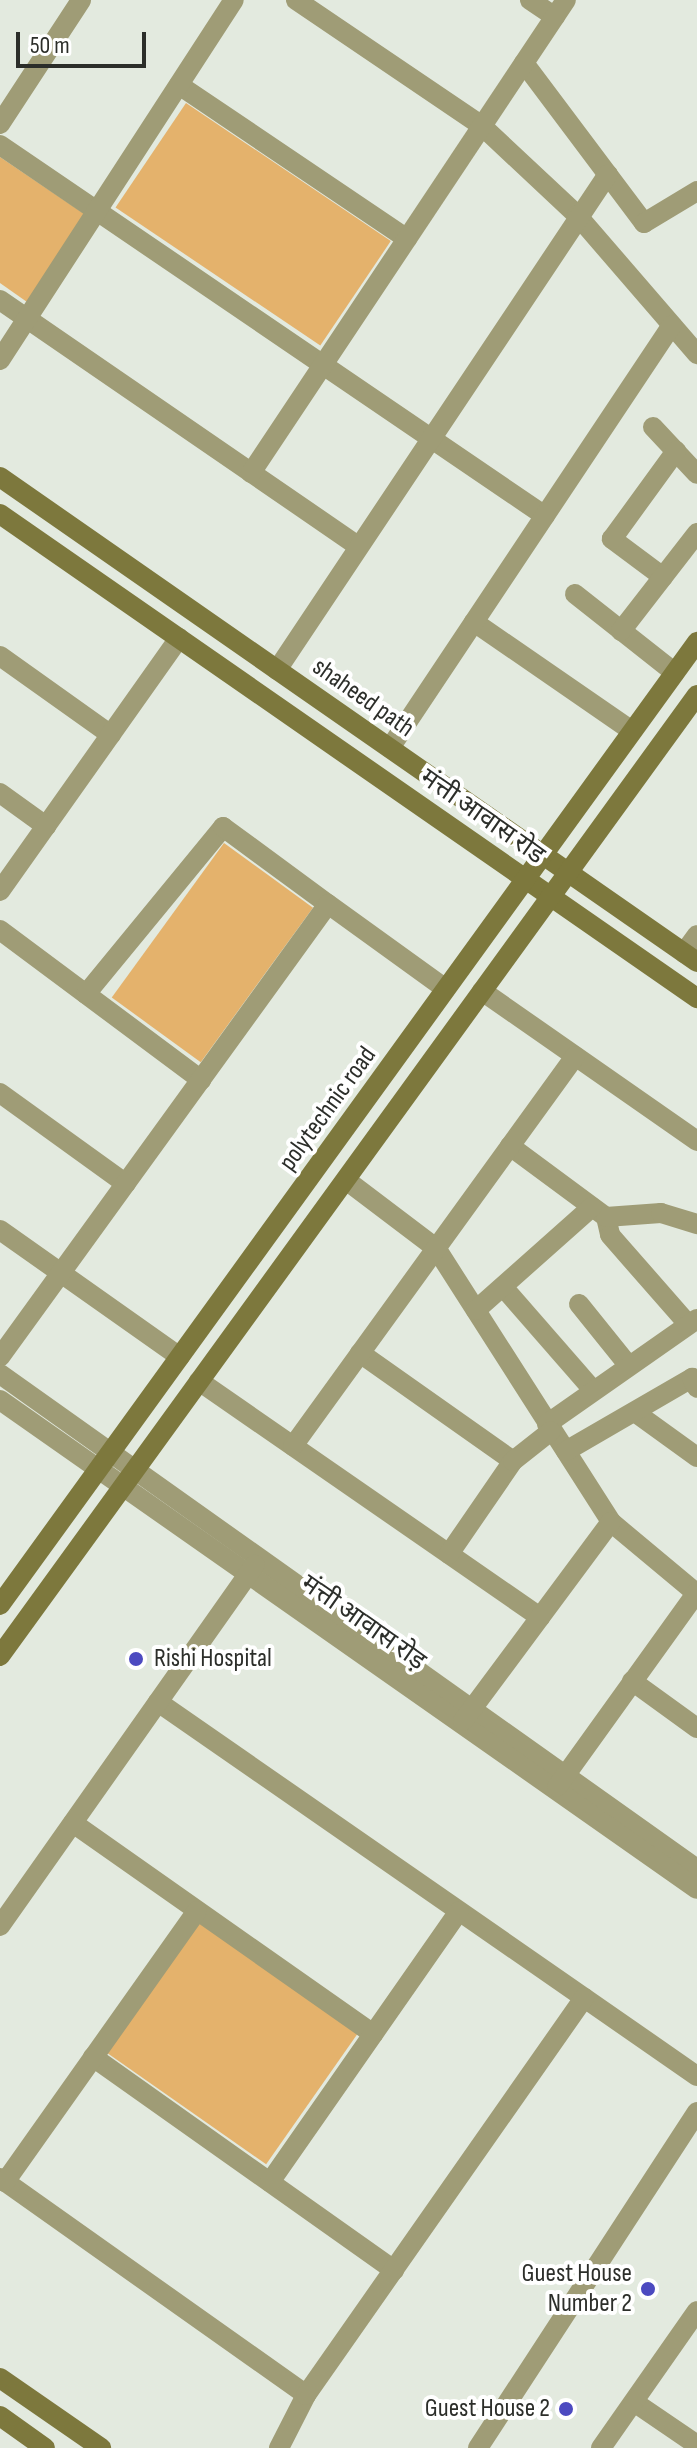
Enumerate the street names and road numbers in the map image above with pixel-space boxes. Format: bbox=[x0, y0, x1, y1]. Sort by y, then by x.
street label: shaheed path bbox=[306, 652, 420, 744]
street label: मंत्ती आवास रोड bbox=[414, 763, 550, 871]
street label: polytechnic road bbox=[273, 1041, 383, 1177]
street label: मंत्ती आवास रोड़ bbox=[295, 1569, 431, 1677]

